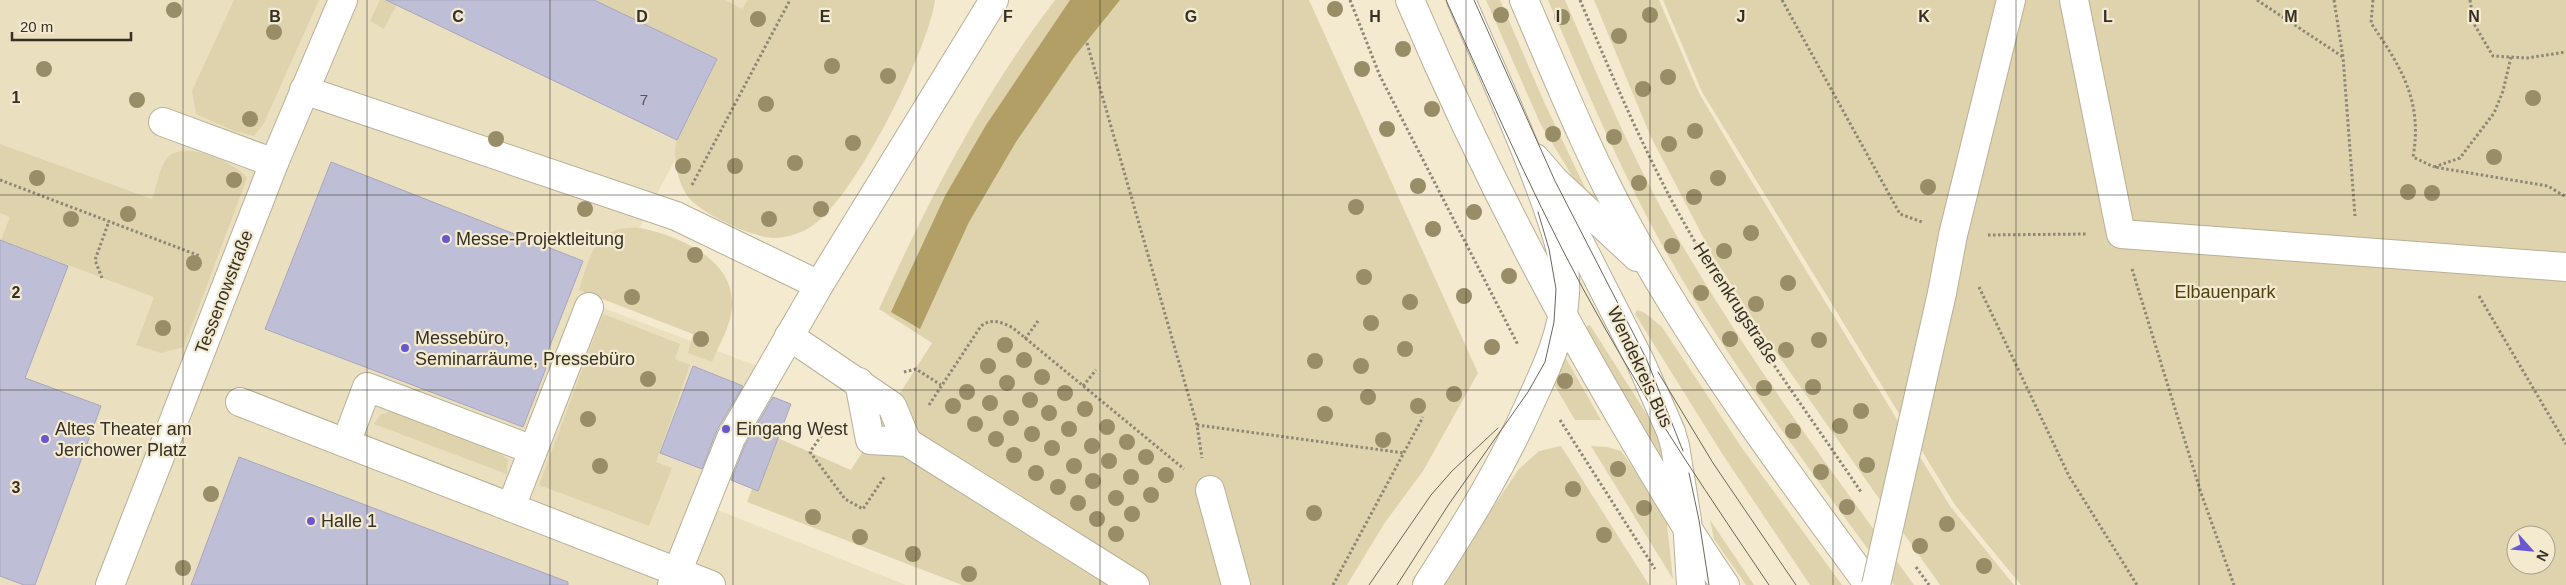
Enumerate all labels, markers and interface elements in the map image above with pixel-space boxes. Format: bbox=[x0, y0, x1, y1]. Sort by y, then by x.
text: B bbox=[269, 8, 281, 25]
text: C bbox=[452, 8, 464, 25]
text: D bbox=[636, 8, 648, 25]
text: E bbox=[820, 8, 831, 25]
text: F bbox=[1003, 8, 1013, 25]
text: G bbox=[1185, 8, 1197, 25]
text: H bbox=[1369, 8, 1381, 25]
text: I bbox=[1556, 8, 1560, 25]
text: J bbox=[1737, 8, 1745, 25]
text: K bbox=[1918, 8, 1930, 25]
text: L bbox=[2103, 8, 2113, 25]
text: M bbox=[2284, 8, 2298, 25]
text: N bbox=[2468, 8, 2480, 25]
scale bar bbox=[12, 10, 131, 42]
text: 20 m bbox=[20, 18, 53, 35]
text: 1 bbox=[12, 89, 21, 106]
house number: 7 bbox=[640, 91, 648, 108]
street label: Tessenowstraße bbox=[191, 227, 257, 357]
place label: Messe-Projektleitung bbox=[456, 229, 624, 249]
marker: Messe-Projektleitung bbox=[440, 233, 452, 245]
street label: Herrenkrugstraße bbox=[1689, 238, 1783, 368]
park label: Elbauenpark bbox=[2174, 282, 2277, 302]
text: 2 bbox=[12, 284, 21, 301]
street label: Wendekreis Bus bbox=[1603, 304, 1677, 430]
place label: Messebüro, Seminarräume, Pressebüro bbox=[415, 328, 635, 369]
marker: Messebüro, Seminarräume, Pressebüro bbox=[399, 342, 411, 354]
place label: Altes Theater am Jerichower Platz bbox=[55, 419, 192, 460]
place label: Eingang West bbox=[736, 419, 848, 439]
marker: Eingang West bbox=[720, 423, 732, 435]
marker: Altes Theater am Jerichower Platz bbox=[39, 433, 51, 445]
text: 3 bbox=[12, 479, 21, 496]
place label: Halle 1 bbox=[321, 511, 377, 531]
marker: Halle 1 bbox=[305, 515, 317, 527]
north arrow bbox=[2506, 525, 2556, 575]
text: N bbox=[2533, 548, 2552, 564]

